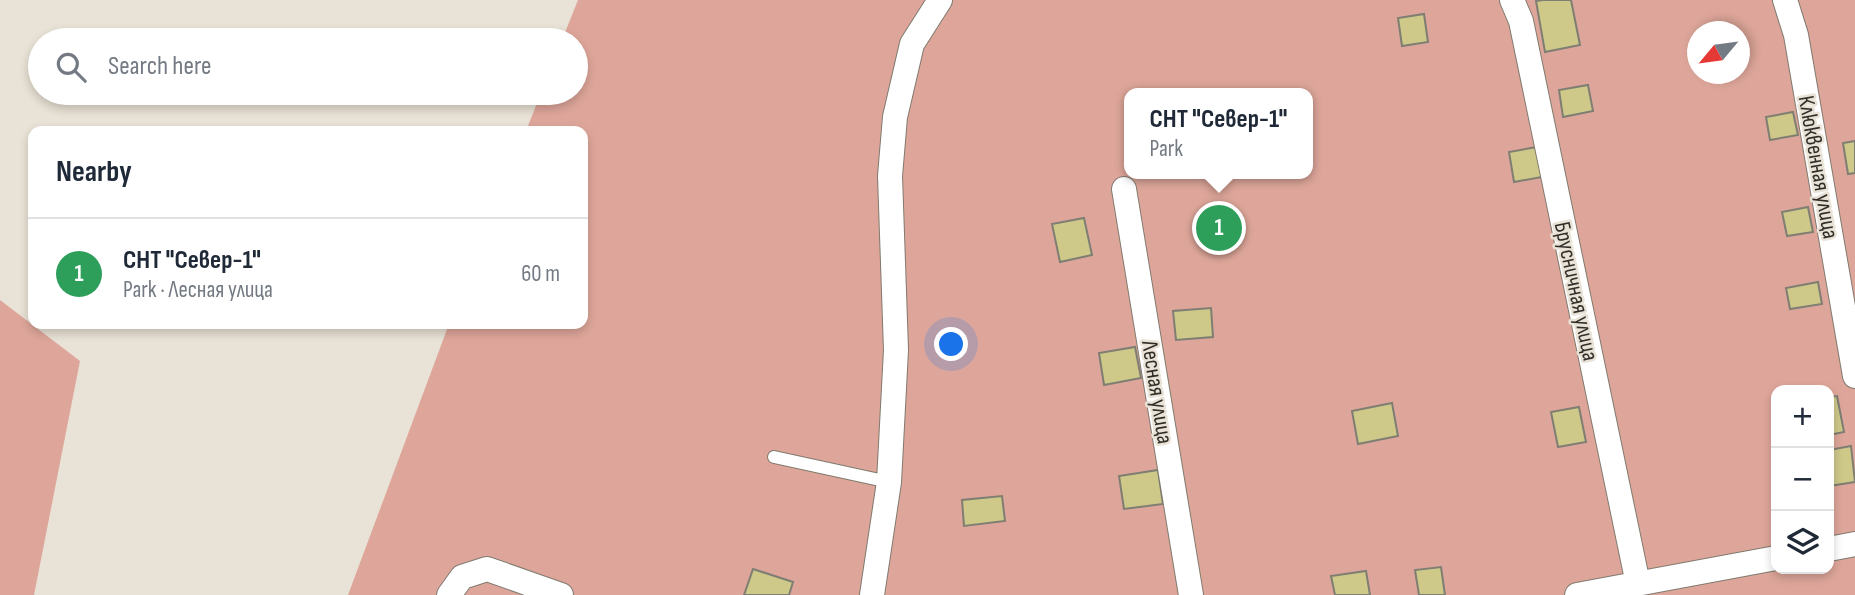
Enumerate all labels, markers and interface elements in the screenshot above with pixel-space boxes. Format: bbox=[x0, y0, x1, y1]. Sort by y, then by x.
north arrow bbox=[1687, 21, 1750, 84]
search box bbox=[28, 28, 588, 105]
icon: search bbox=[52, 48, 90, 86]
text: Search here bbox=[108, 51, 211, 82]
popup bbox=[1124, 88, 1313, 179]
street label: Клюквенная улица bbox=[1792, 93, 1844, 241]
text: СНТ "Север-1" bbox=[1150, 104, 1288, 135]
text: Park bbox=[1150, 135, 1183, 163]
text: Nearby bbox=[56, 154, 132, 190]
pin: 1 bbox=[1196, 202, 1242, 254]
street label: Брусничная улица bbox=[1548, 219, 1604, 363]
text: СНТ "Север-1" bbox=[123, 245, 261, 276]
text: 1 bbox=[74, 260, 84, 288]
text: 60 m bbox=[521, 260, 560, 288]
text: Park · Лесная улица bbox=[123, 276, 273, 304]
your location bbox=[934, 327, 968, 361]
street label: Лесная улица bbox=[1135, 337, 1179, 446]
map controls bbox=[1771, 385, 1834, 574]
button: + bbox=[1771, 385, 1834, 448]
button: − bbox=[1771, 448, 1834, 511]
button: layers bbox=[1771, 511, 1834, 574]

